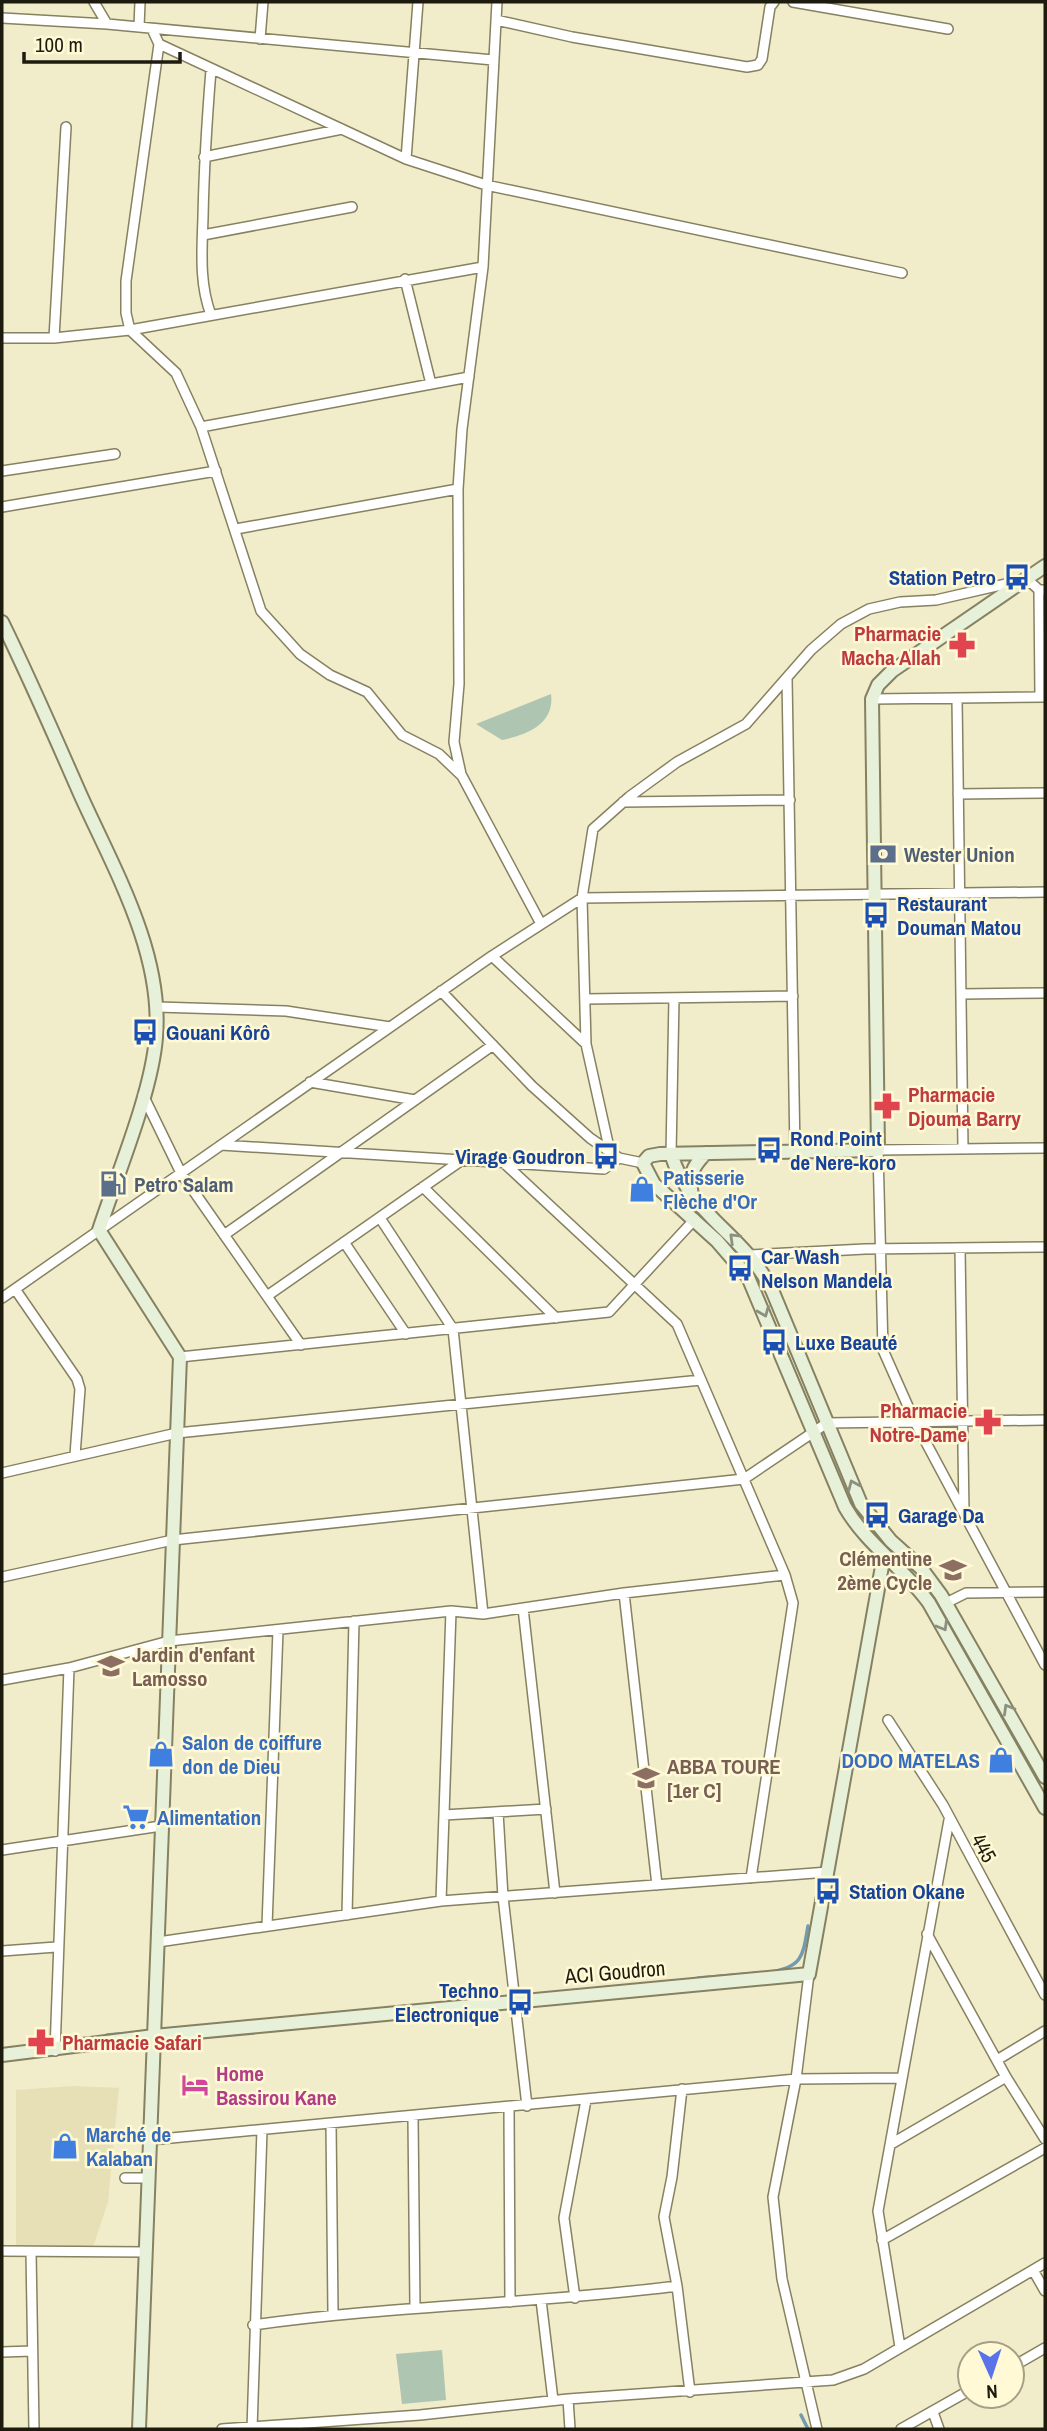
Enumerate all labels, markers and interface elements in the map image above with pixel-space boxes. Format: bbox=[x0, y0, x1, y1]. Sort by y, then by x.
scale bar bbox=[24, 21, 180, 65]
text: 100 m bbox=[35, 30, 83, 59]
bus stop icon: Station Petro bbox=[1002, 562, 1032, 592]
place label: Station Petro bbox=[889, 563, 996, 592]
place label: Pharmacie Macha Allah bbox=[841, 619, 941, 672]
pharmacy icon: Pharmacie Macha Allah bbox=[947, 630, 977, 660]
bank icon: Wester Union bbox=[868, 839, 898, 869]
place label: Wester Union bbox=[904, 840, 1015, 869]
place label: Restaurant Douman Matou bbox=[897, 889, 1021, 942]
bus stop icon: Restaurant Douman Matou bbox=[861, 900, 891, 930]
bus stop icon: Gouani Kôrô bbox=[130, 1017, 160, 1047]
place label: Gouani Kôrô bbox=[166, 1018, 270, 1047]
place label: Pharmacie Djouma Barry bbox=[908, 1080, 1021, 1133]
pharmacy icon: Pharmacie Djouma Barry bbox=[872, 1091, 902, 1121]
place label: Rond Point de Nere-koro bbox=[790, 1124, 896, 1177]
bus stop icon: Rond Point de Nere-koro bbox=[754, 1135, 784, 1165]
bus stop icon: Virage Goudron bbox=[591, 1141, 621, 1171]
place label: Virage Goudron bbox=[455, 1142, 585, 1171]
place label: Patisserie Flèche d'Or bbox=[663, 1163, 757, 1216]
fuel station icon: Petro Salam bbox=[98, 1169, 128, 1199]
place label: Petro Salam bbox=[134, 1170, 234, 1199]
shop icon: Patisserie Flèche d'Or bbox=[627, 1174, 657, 1204]
one-way arrow bbox=[729, 1234, 742, 1247]
place label: Car Wash Nelson Mandela bbox=[761, 1242, 893, 1295]
bus stop icon: Car Wash Nelson Mandela bbox=[725, 1253, 755, 1283]
one-way arrow bbox=[756, 1305, 770, 1317]
bus stop icon: Luxe Beauté bbox=[759, 1327, 789, 1357]
place label: Luxe Beauté bbox=[795, 1328, 897, 1357]
place label: Pharmacie Notre-Dame bbox=[869, 1396, 967, 1449]
pharmacy icon: Pharmacie Notre-Dame bbox=[973, 1407, 1003, 1437]
one-way arrow bbox=[848, 1480, 862, 1492]
bus stop icon: Garage Da bbox=[862, 1500, 892, 1530]
place label: Garage Da bbox=[898, 1501, 985, 1530]
place label: Clémentine 2ème Cycle bbox=[837, 1544, 932, 1597]
school or university icon: Clémentine 2ème Cycle bbox=[938, 1555, 968, 1585]
one-way arrow bbox=[934, 1618, 947, 1631]
place label: Jardin d'enfant Lamosso bbox=[132, 1640, 255, 1693]
school or university icon: Jardin d'enfant Lamosso bbox=[96, 1651, 126, 1681]
one-way arrow bbox=[1003, 1703, 1016, 1716]
place label: Salon de coiffure don de Dieu bbox=[182, 1728, 322, 1781]
shop icon: Salon de coiffure don de Dieu bbox=[146, 1739, 176, 1769]
shop icon: DODO MATELAS bbox=[986, 1745, 1016, 1775]
place label: DODO MATELAS bbox=[842, 1746, 980, 1775]
place label: ABBA TOURE [1er C] bbox=[667, 1752, 781, 1805]
school or university icon: ABBA TOURE [1er C] bbox=[631, 1763, 661, 1793]
supermarket icon: Alimentation bbox=[121, 1802, 151, 1832]
place label: Alimentation bbox=[157, 1803, 261, 1832]
street label: 445 bbox=[964, 1828, 1004, 1868]
bus stop icon: Station Okane bbox=[813, 1876, 843, 1906]
place label: Station Okane bbox=[849, 1877, 965, 1906]
street label: ACI Goudron bbox=[563, 1953, 666, 1991]
place label: Techno Electronique bbox=[395, 1976, 499, 2029]
bus stop icon: Techno Electronique bbox=[505, 1987, 535, 2017]
pharmacy icon: Pharmacie Safari bbox=[26, 2027, 56, 2057]
place label: Pharmacie Safari bbox=[62, 2028, 202, 2057]
place label: Home Bassirou Kane bbox=[216, 2059, 337, 2112]
hotel icon: Home Bassirou Kane bbox=[180, 2070, 210, 2100]
place label: Marché de Kalaban bbox=[86, 2120, 171, 2173]
shop icon: Marché de Kalaban bbox=[50, 2131, 80, 2161]
north arrow bbox=[956, 2340, 1026, 2410]
text: N bbox=[986, 2379, 998, 2405]

